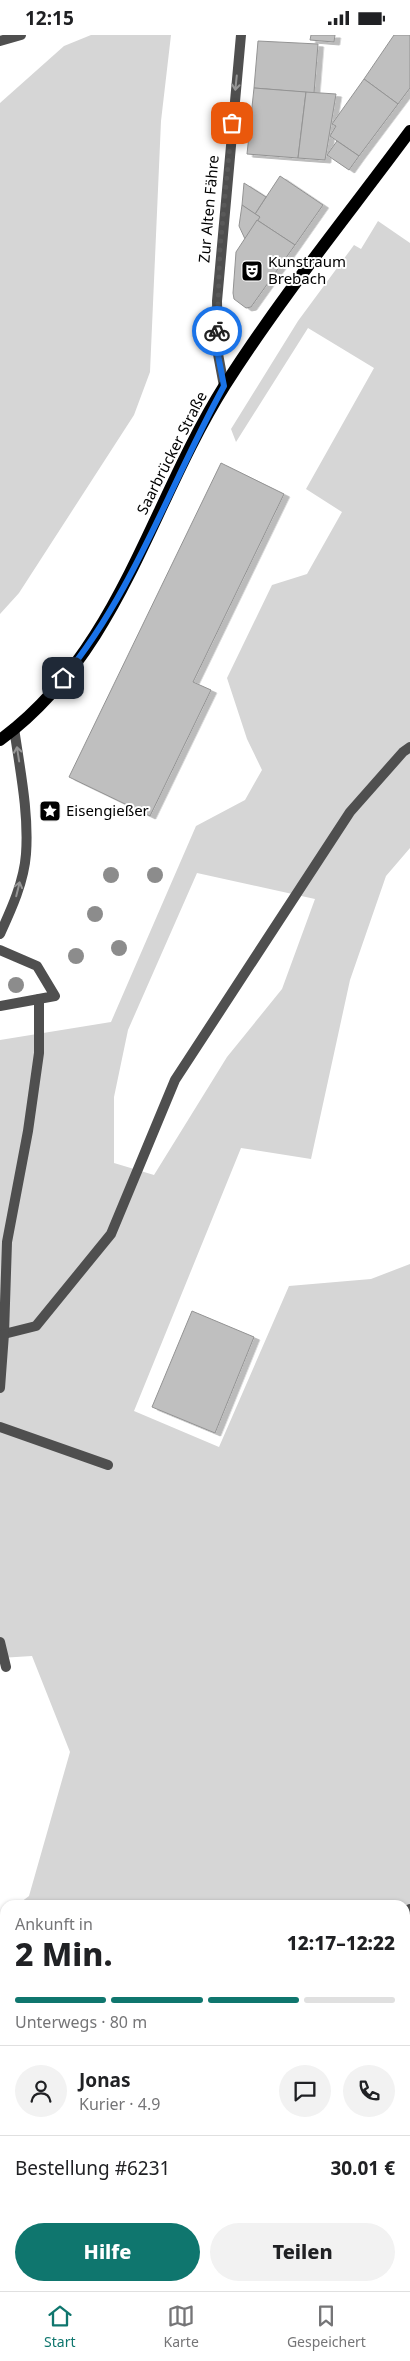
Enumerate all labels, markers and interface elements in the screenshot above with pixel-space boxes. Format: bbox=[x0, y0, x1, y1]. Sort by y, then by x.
text: 12:15 bbox=[25, 5, 74, 31]
one-way arrow bbox=[231, 75, 241, 91]
pin bbox=[211, 102, 253, 144]
icon: bag bbox=[218, 109, 246, 137]
street label: Zur Alten Fähre bbox=[193, 154, 223, 264]
place label: Kunstraum Brebach bbox=[268, 251, 346, 288]
theatre icon: Kunstraum Brebach bbox=[240, 259, 264, 283]
courier bbox=[192, 306, 242, 356]
icon: bike bbox=[203, 317, 231, 345]
street label: Saarbrücker Straße bbox=[131, 388, 211, 518]
pin bbox=[42, 657, 84, 699]
icon: home bbox=[49, 664, 77, 692]
one-way arrow bbox=[13, 746, 23, 762]
place icon: Eisengießer bbox=[38, 799, 62, 823]
place label: Eisengießer bbox=[66, 800, 149, 820]
one-way arrow bbox=[14, 882, 23, 898]
text: Ankunft in bbox=[15, 1913, 93, 1935]
text: 12:17–12:22 bbox=[287, 1930, 395, 1956]
text: 2 Min. bbox=[15, 1932, 113, 1975]
text: Unterwegs · 80 m bbox=[15, 2011, 147, 2033]
button: person bbox=[15, 2065, 67, 2117]
button: chat bbox=[279, 2065, 331, 2117]
button: phone bbox=[343, 2065, 395, 2117]
text: Jonas bbox=[79, 2067, 130, 2093]
text: Kurier · 4.9 bbox=[79, 2093, 160, 2115]
text: Bestellung #6231 bbox=[15, 2155, 170, 2181]
text: 30.01 € bbox=[330, 2155, 395, 2181]
button: Hilfe bbox=[15, 2223, 200, 2281]
button: Teilen bbox=[210, 2223, 395, 2281]
tab: Start bbox=[44, 2302, 75, 2351]
tab: Karte bbox=[164, 2302, 199, 2351]
tab: Gespeichert bbox=[287, 2302, 366, 2351]

